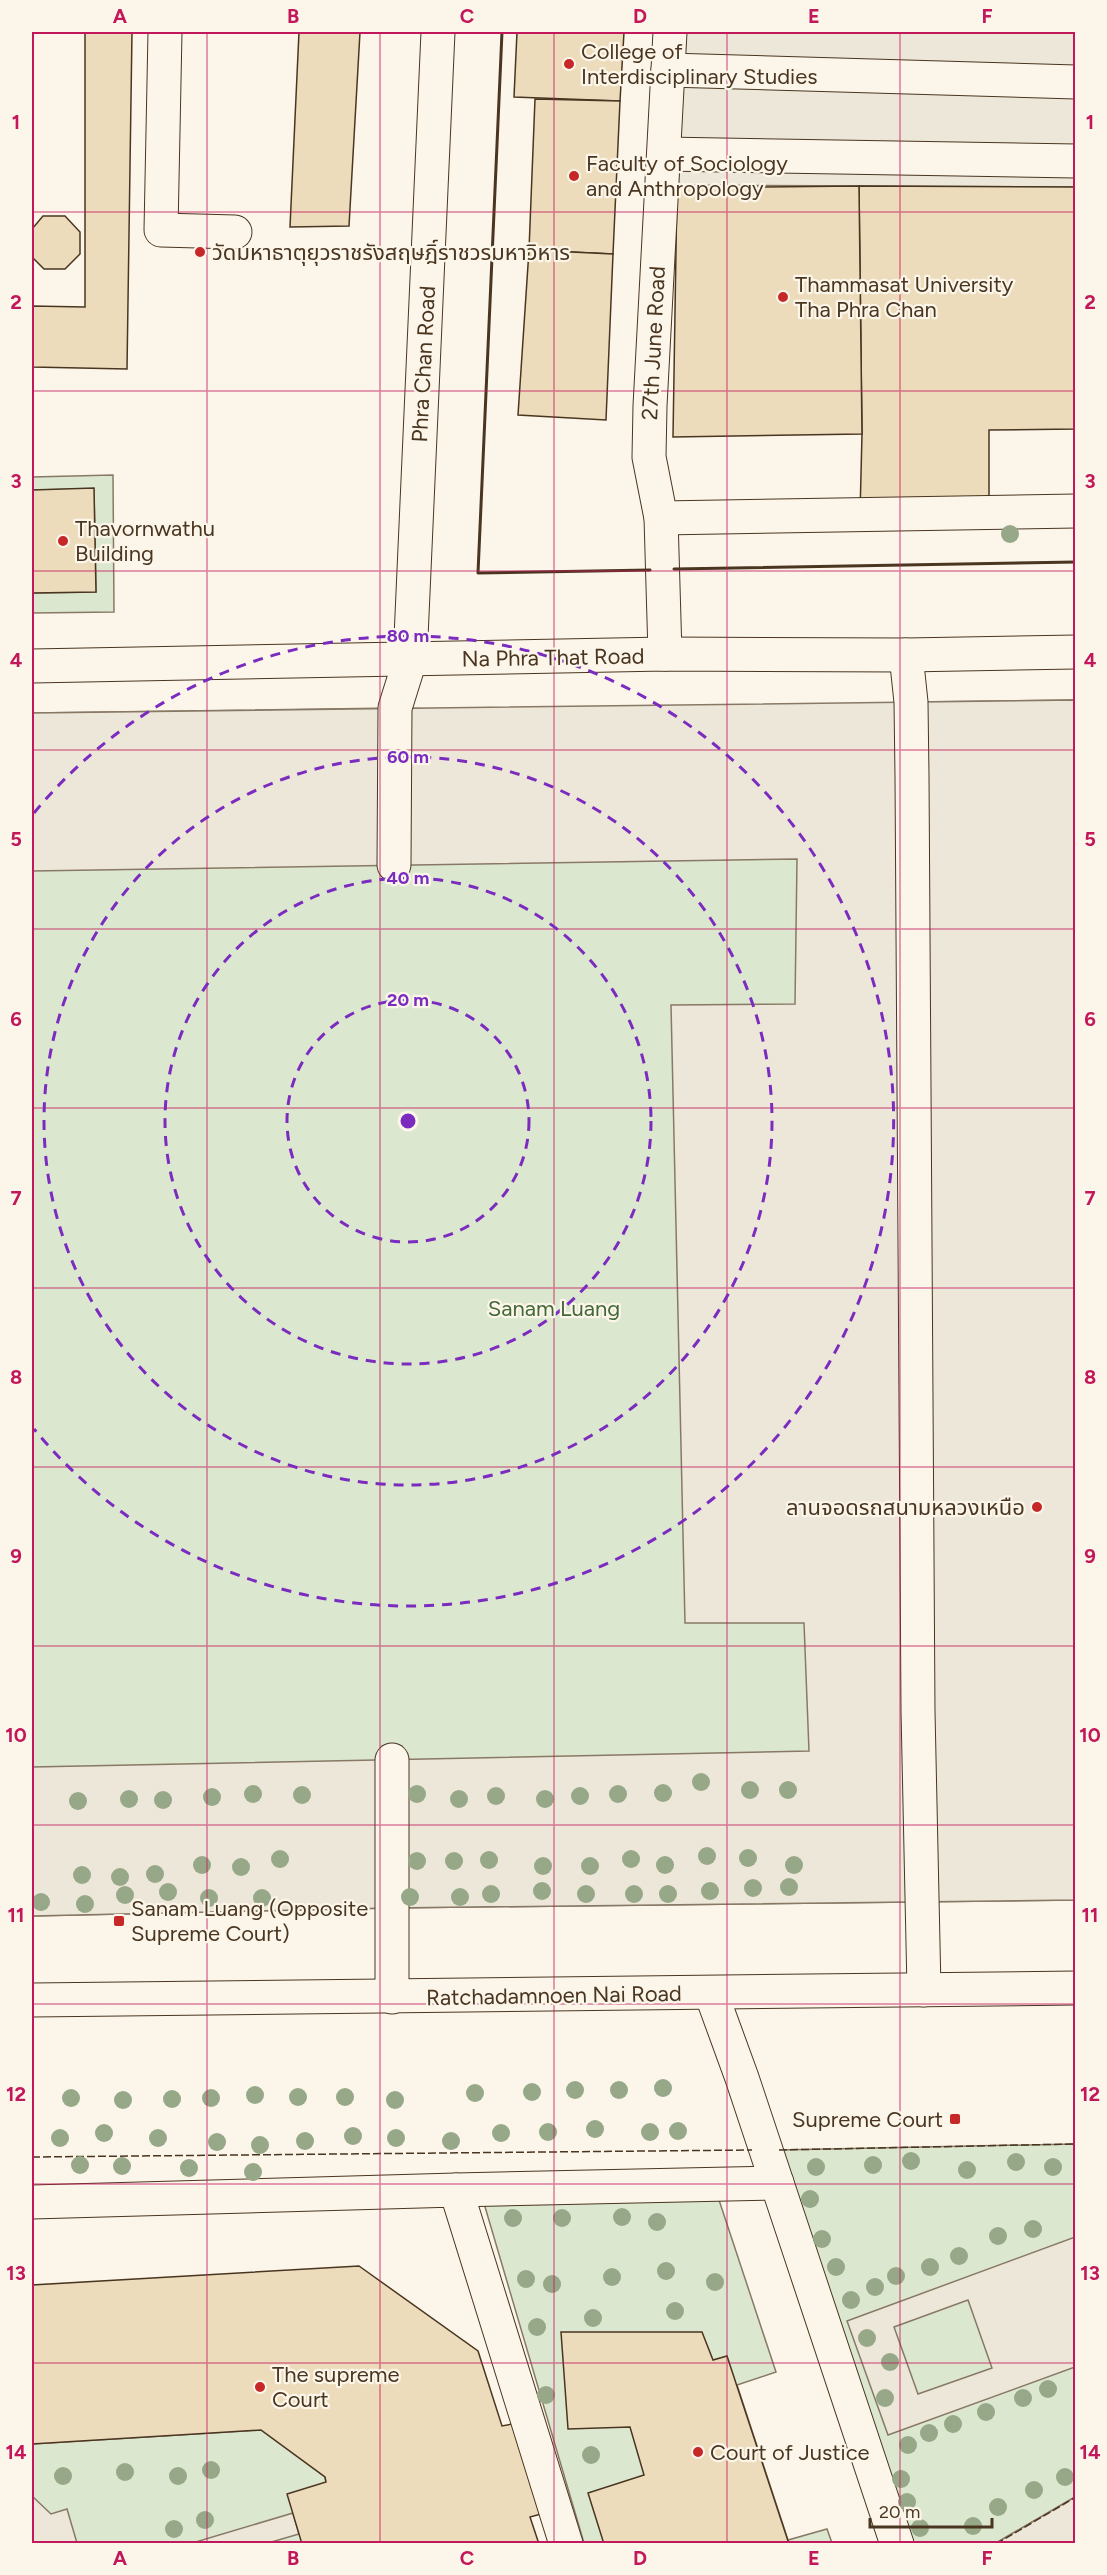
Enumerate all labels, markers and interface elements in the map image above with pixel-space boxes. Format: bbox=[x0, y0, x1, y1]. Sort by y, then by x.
text: A bbox=[113, 4, 128, 28]
text: B bbox=[287, 4, 299, 28]
text: C bbox=[460, 4, 474, 28]
text: D bbox=[633, 4, 647, 28]
text: E bbox=[808, 4, 820, 28]
text: F bbox=[981, 4, 993, 28]
place label: College of Interdisciplinary Studies bbox=[581, 38, 817, 90]
marker: College of Interdisciplinary Studies bbox=[562, 57, 576, 71]
text: 1 bbox=[12, 110, 20, 134]
text: 1 bbox=[1086, 110, 1094, 134]
place label: Faculty of Sociology and Anthropology bbox=[586, 150, 788, 202]
marker: Faculty of Sociology and Anthropology bbox=[567, 169, 581, 183]
place label: วัดมหาธาตุยุวราชรังสฤษฎิ์ราชวรมหาวิหาร bbox=[212, 239, 570, 266]
marker: วัดมหาธาตุยุวราชรังสฤษฎิ์ราชวรมหาวิหาร bbox=[193, 245, 207, 259]
street label: 27th June Road bbox=[636, 265, 671, 421]
place label: Thammasat University Tha Phra Chan bbox=[795, 271, 1014, 323]
street label: Phra Chan Road bbox=[406, 285, 441, 443]
text: 2 bbox=[10, 290, 22, 314]
marker: Thammasat University Tha Phra Chan bbox=[776, 290, 790, 304]
text: 2 bbox=[1084, 290, 1096, 314]
text: 3 bbox=[10, 469, 22, 493]
text: 3 bbox=[1084, 469, 1096, 493]
place label: Thavornwathu Building bbox=[75, 515, 215, 567]
marker: Thavornwathu Building bbox=[56, 534, 70, 548]
text: 80 m bbox=[387, 625, 429, 647]
street label: Na Phra That Road bbox=[461, 642, 645, 673]
text: 4 bbox=[10, 648, 23, 672]
text: 4 bbox=[1084, 648, 1097, 672]
text: 60 m bbox=[387, 746, 429, 768]
text: 5 bbox=[10, 827, 22, 851]
text: 5 bbox=[1084, 827, 1096, 851]
text: 40 m bbox=[386, 867, 430, 889]
text: 20 m bbox=[387, 989, 429, 1011]
text: 6 bbox=[10, 1007, 22, 1031]
text: 6 bbox=[1084, 1007, 1096, 1031]
centre of rings bbox=[398, 1111, 418, 1131]
text: 7 bbox=[10, 1186, 22, 1210]
text: 7 bbox=[1084, 1186, 1096, 1210]
park label: Sanam Luang bbox=[488, 1295, 620, 1322]
text: 8 bbox=[10, 1365, 22, 1389]
text: 8 bbox=[1084, 1365, 1096, 1389]
place label: ลานจอดรถสนามหลวงเหนือ bbox=[786, 1494, 1025, 1521]
marker: ลานจอดรถสนามหลวงเหนือ bbox=[1030, 1500, 1044, 1514]
text: 9 bbox=[10, 1544, 22, 1568]
text: 9 bbox=[1084, 1544, 1096, 1568]
text: 10 bbox=[5, 1723, 27, 1747]
text: 10 bbox=[1079, 1723, 1101, 1747]
place label: Sanam Luang (Opposite Supreme Court) bbox=[131, 1895, 368, 1947]
text: 11 bbox=[8, 1903, 24, 1927]
text: 11 bbox=[1082, 1903, 1098, 1927]
marker: Sanam Luang (Opposite Supreme Court) bbox=[112, 1914, 126, 1928]
street label: Ratchadamnoen Nai Road bbox=[426, 1980, 682, 2011]
text: 12 bbox=[6, 2082, 26, 2106]
text: 12 bbox=[1080, 2082, 1100, 2106]
place label: Supreme Court bbox=[792, 2106, 943, 2133]
marker: Supreme Court bbox=[948, 2112, 962, 2126]
text: 13 bbox=[6, 2261, 26, 2285]
text: 13 bbox=[1080, 2261, 1100, 2285]
place label: The supreme Court bbox=[272, 2361, 400, 2413]
marker: The supreme Court bbox=[253, 2380, 267, 2394]
place label: Court of Justice bbox=[710, 2439, 870, 2466]
text: 14 bbox=[5, 2440, 27, 2464]
text: 14 bbox=[1079, 2440, 1101, 2464]
marker: Court of Justice bbox=[691, 2445, 705, 2459]
scale bar bbox=[870, 2491, 992, 2529]
text: 20 m bbox=[879, 2501, 920, 2523]
text: A bbox=[113, 2546, 128, 2570]
text: B bbox=[287, 2546, 299, 2570]
text: C bbox=[460, 2546, 474, 2570]
text: D bbox=[633, 2546, 647, 2570]
text: E bbox=[808, 2546, 820, 2570]
text: F bbox=[981, 2546, 993, 2570]

